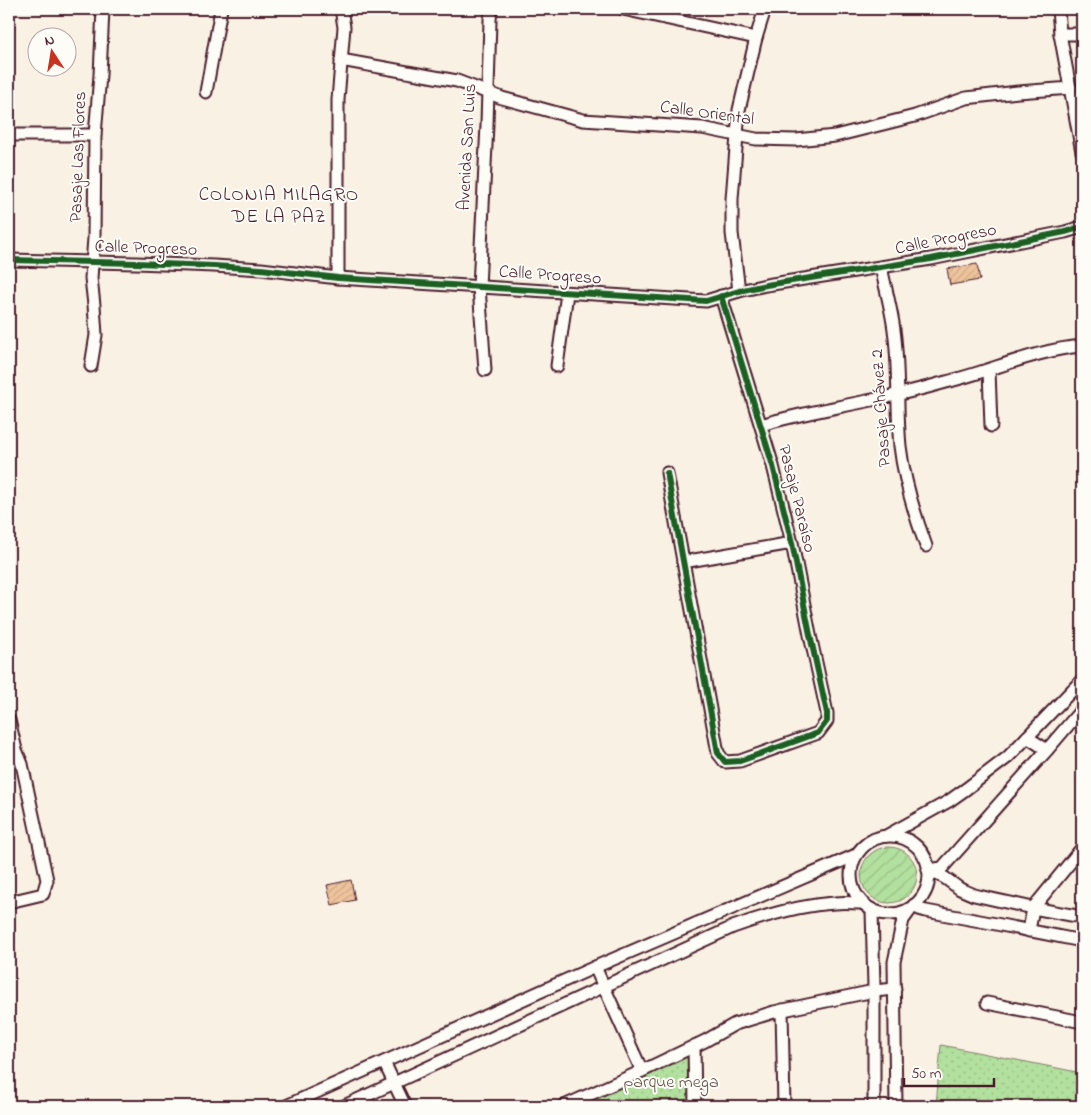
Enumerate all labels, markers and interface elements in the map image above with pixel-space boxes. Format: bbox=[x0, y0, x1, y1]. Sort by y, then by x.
north arrow bbox=[28, 28, 78, 78]
text: N bbox=[43, 29, 56, 52]
street label: Avenida San Luis bbox=[452, 83, 484, 211]
street label: Pasaje Las Flores bbox=[64, 91, 94, 223]
street label: Calle Oriental bbox=[658, 95, 756, 133]
district label: COLONIA MILAGRO DE LA PAZ bbox=[199, 182, 359, 231]
street label: Calle Progreso bbox=[893, 217, 999, 264]
street label: Calle Progreso bbox=[94, 234, 198, 265]
street label: Calle Progreso bbox=[498, 259, 602, 294]
street label: Pasaje Chávez 2 bbox=[865, 348, 899, 468]
street label: Pasaje Paraíso bbox=[770, 442, 822, 556]
scale bar bbox=[904, 1055, 994, 1087]
text: 50 m bbox=[911, 1063, 942, 1085]
park label: parque mega bbox=[623, 1070, 719, 1097]

